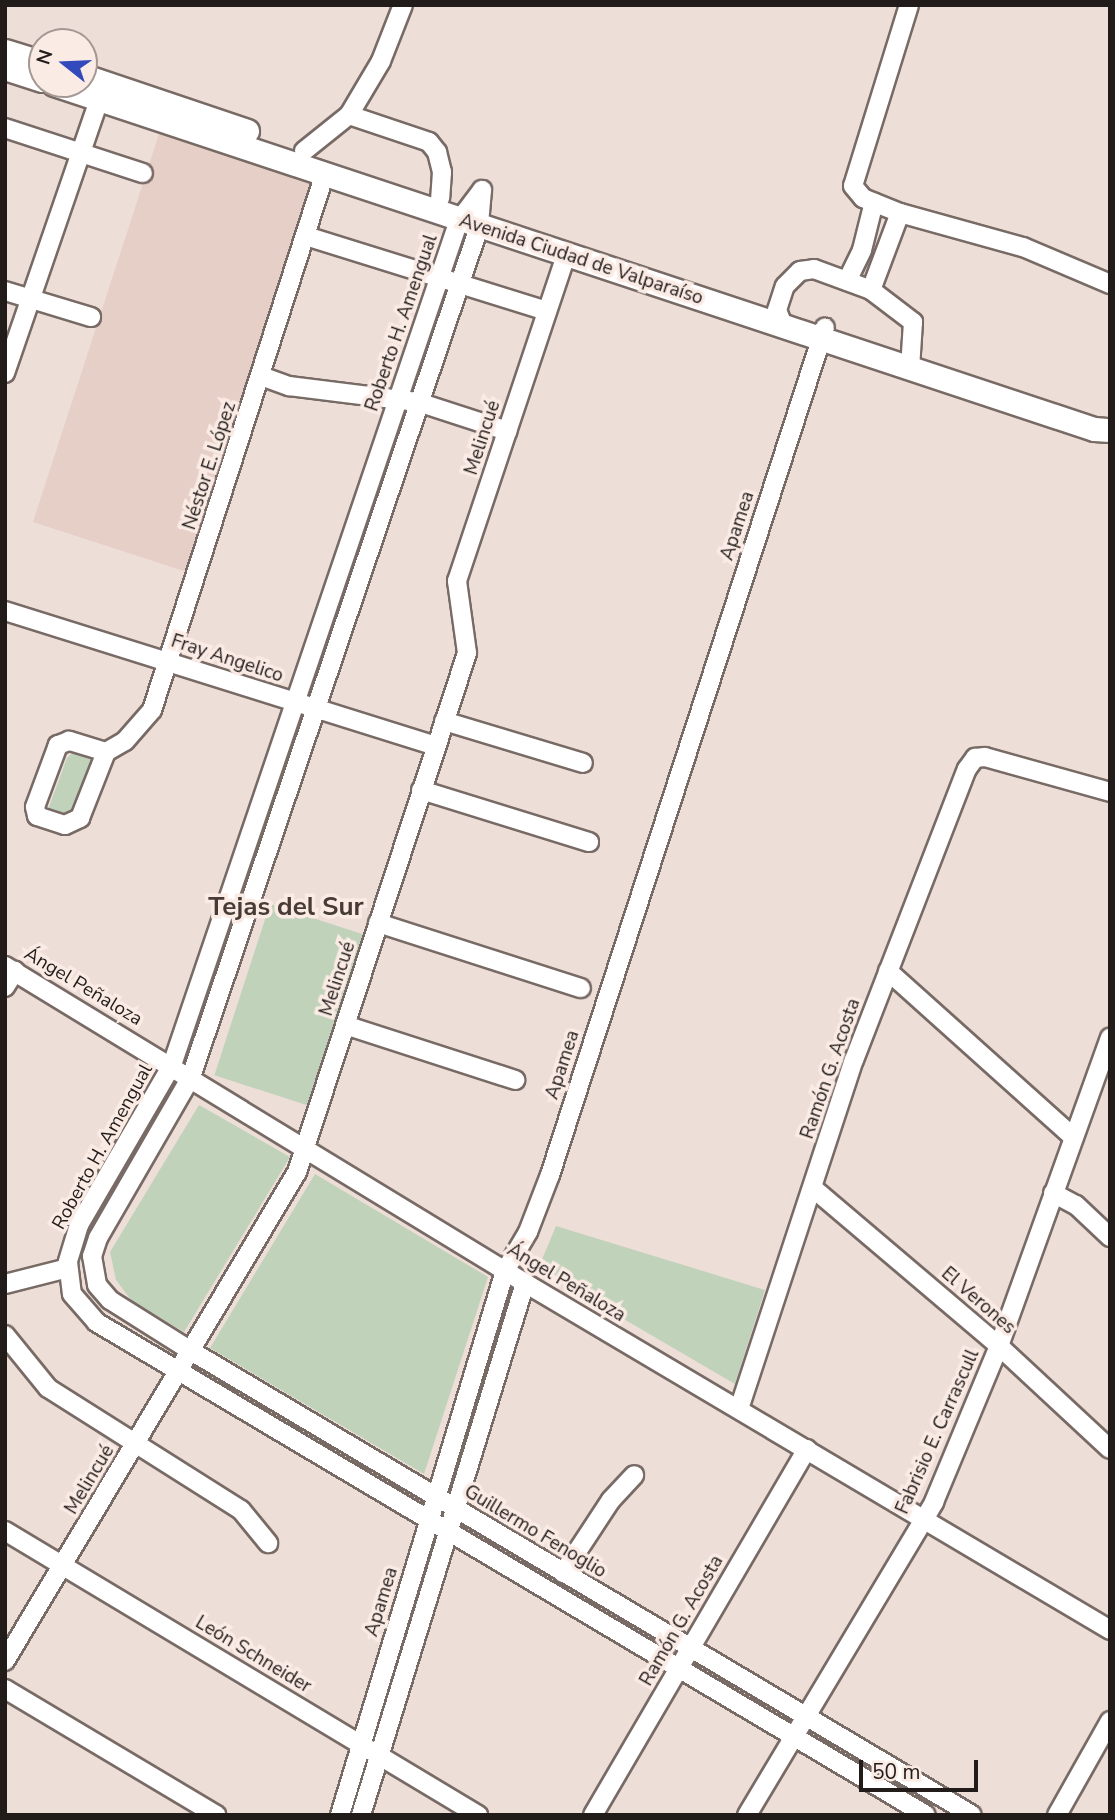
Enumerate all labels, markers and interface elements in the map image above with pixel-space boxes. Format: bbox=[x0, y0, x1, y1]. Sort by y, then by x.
north arrow bbox=[28, 28, 98, 98]
text: N bbox=[30, 46, 59, 68]
street label: Avenida Ciudad de Valparaíso bbox=[456, 210, 706, 310]
street label: Roberto H. Amengual bbox=[361, 231, 443, 415]
street label: Melincué bbox=[460, 398, 506, 478]
street label: Néstor E. López bbox=[179, 399, 241, 533]
street label: Apamea bbox=[716, 489, 760, 563]
street label: Fray Angelico bbox=[168, 630, 286, 688]
district label: Tejas del Sur bbox=[208, 891, 364, 923]
street label: Melincué bbox=[315, 939, 361, 1019]
street label: Ángel Peñaloza bbox=[20, 943, 146, 1031]
street label: Ramón G. Acosta bbox=[796, 996, 866, 1142]
street label: Apamea bbox=[541, 1028, 585, 1102]
street label: Roberto H. Amengual bbox=[48, 1060, 158, 1234]
street label: Ángel Peñaloza bbox=[503, 1239, 629, 1327]
street label: El Verones bbox=[936, 1263, 1020, 1339]
street label: Fabrisio E. Carrascull bbox=[891, 1346, 985, 1518]
street label: Melincué bbox=[60, 1441, 120, 1519]
street label: Guillermo Fenoglio bbox=[460, 1481, 610, 1583]
street label: Ramón G. Acosta bbox=[635, 1552, 729, 1690]
street label: Apamea bbox=[361, 1565, 403, 1639]
street label: León Schneider bbox=[191, 1611, 315, 1699]
scale bar bbox=[863, 1746, 982, 1790]
text: 50 m bbox=[872, 1758, 921, 1786]

